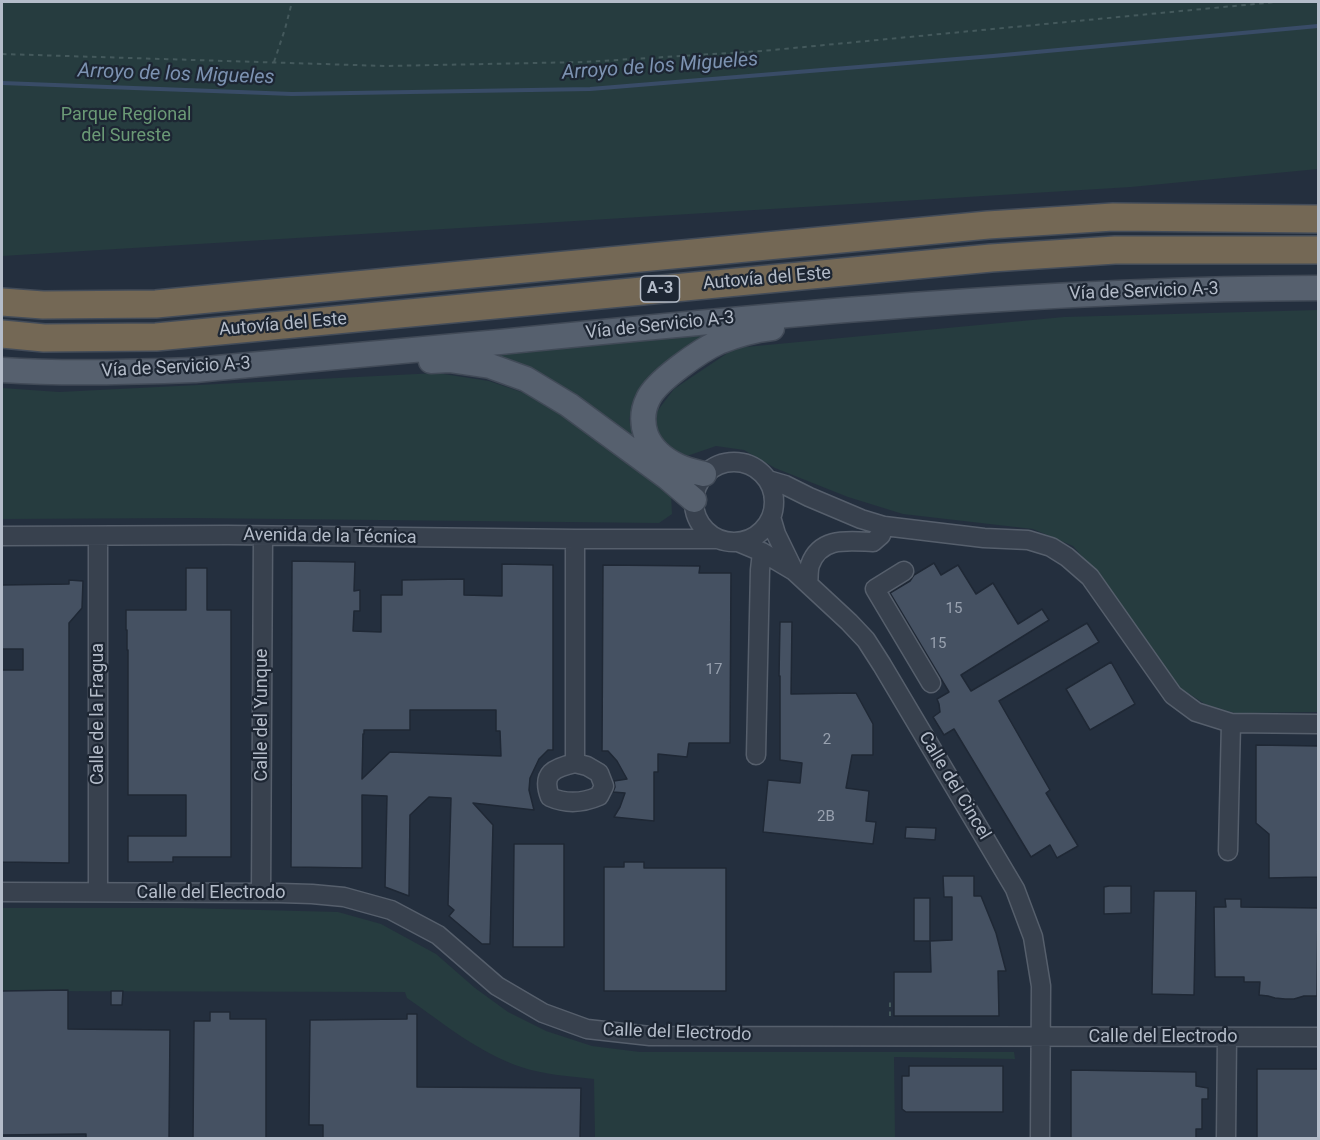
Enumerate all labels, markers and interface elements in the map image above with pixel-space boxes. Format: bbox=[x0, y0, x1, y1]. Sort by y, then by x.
water label: Arroyo de los Migueles bbox=[561, 48, 759, 86]
water label: Arroyo de los Migueles bbox=[77, 60, 275, 90]
park label: Parque Regional del Sureste bbox=[61, 104, 191, 146]
street label: Autovía del Este bbox=[702, 263, 832, 295]
road number: A-3 bbox=[640, 276, 680, 302]
street label: Vía de Servicio A-3 bbox=[1069, 279, 1219, 305]
street label: Vía de Servicio A-3 bbox=[585, 307, 735, 345]
street label: Autovía del Este bbox=[218, 309, 348, 341]
street label: Vía de Servicio A-3 bbox=[101, 353, 251, 383]
street label: Avenida de la Técnica bbox=[243, 525, 417, 549]
house number: 15 bbox=[946, 600, 962, 618]
house number: 15 bbox=[930, 635, 946, 653]
street label: Calle de la Fragua bbox=[87, 643, 109, 785]
street label: Calle del Yunque bbox=[251, 649, 273, 781]
house number: 17 bbox=[706, 661, 722, 679]
street label: Calle del Cincel bbox=[913, 728, 995, 844]
house number: 2 bbox=[823, 731, 831, 749]
house number: 2B bbox=[817, 808, 835, 826]
street label: Calle del Electrodo bbox=[137, 882, 285, 904]
street label: Calle del Electrodo bbox=[602, 1020, 752, 1046]
street label: Calle del Electrodo bbox=[1089, 1026, 1237, 1048]

